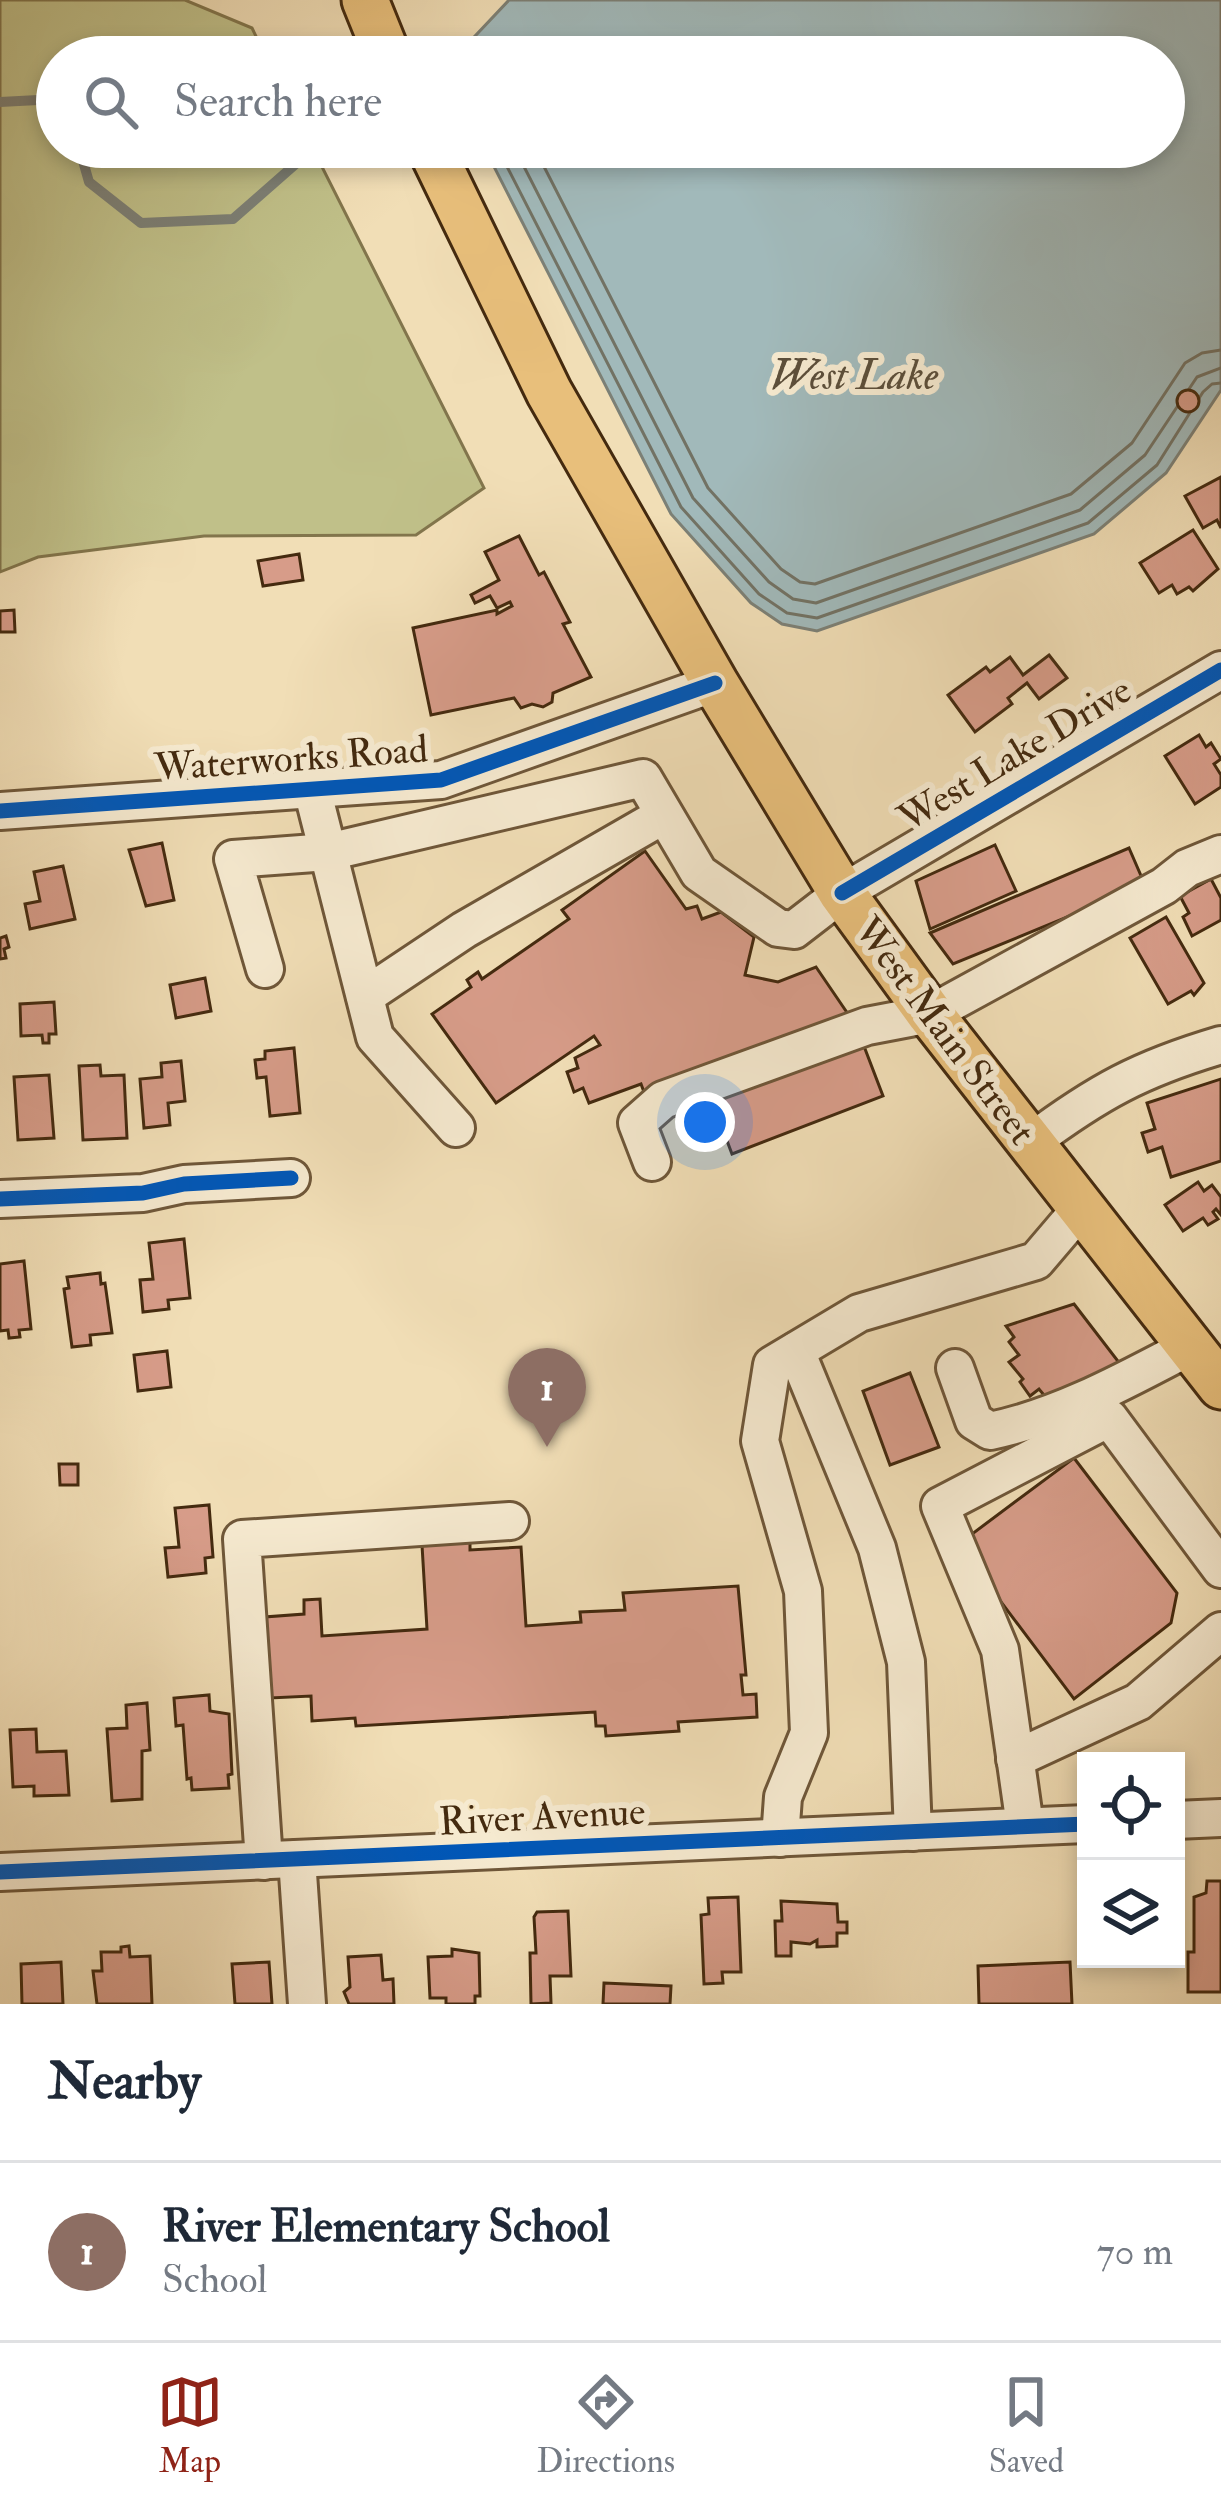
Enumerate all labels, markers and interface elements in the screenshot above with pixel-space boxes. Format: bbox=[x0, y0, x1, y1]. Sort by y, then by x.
search box bbox=[36, 36, 1185, 168]
icon: search bbox=[78, 69, 144, 135]
text: Search here bbox=[174, 74, 382, 130]
water label: West Lake bbox=[770, 350, 939, 402]
street label: West Lake Drive bbox=[889, 666, 1140, 843]
street label: Waterworks Road bbox=[152, 724, 430, 793]
street label: West Main Street bbox=[843, 906, 1046, 1155]
your location bbox=[675, 1092, 735, 1152]
pin: 1 bbox=[508, 1348, 586, 1447]
map controls bbox=[1077, 1752, 1185, 1968]
button: locate bbox=[1077, 1752, 1185, 1860]
street label: River Avenue bbox=[438, 1787, 647, 1846]
button: layers bbox=[1077, 1860, 1185, 1968]
text: Nearby bbox=[48, 2050, 201, 2114]
text: River Elementary School bbox=[162, 2199, 610, 2255]
text: 1 bbox=[80, 2227, 94, 2276]
text: 70 m bbox=[1097, 2227, 1173, 2276]
text: School bbox=[162, 2255, 267, 2304]
tab: Map bbox=[157, 2369, 223, 2482]
tab: Directions bbox=[537, 2369, 675, 2482]
tab: Saved bbox=[989, 2369, 1064, 2482]

